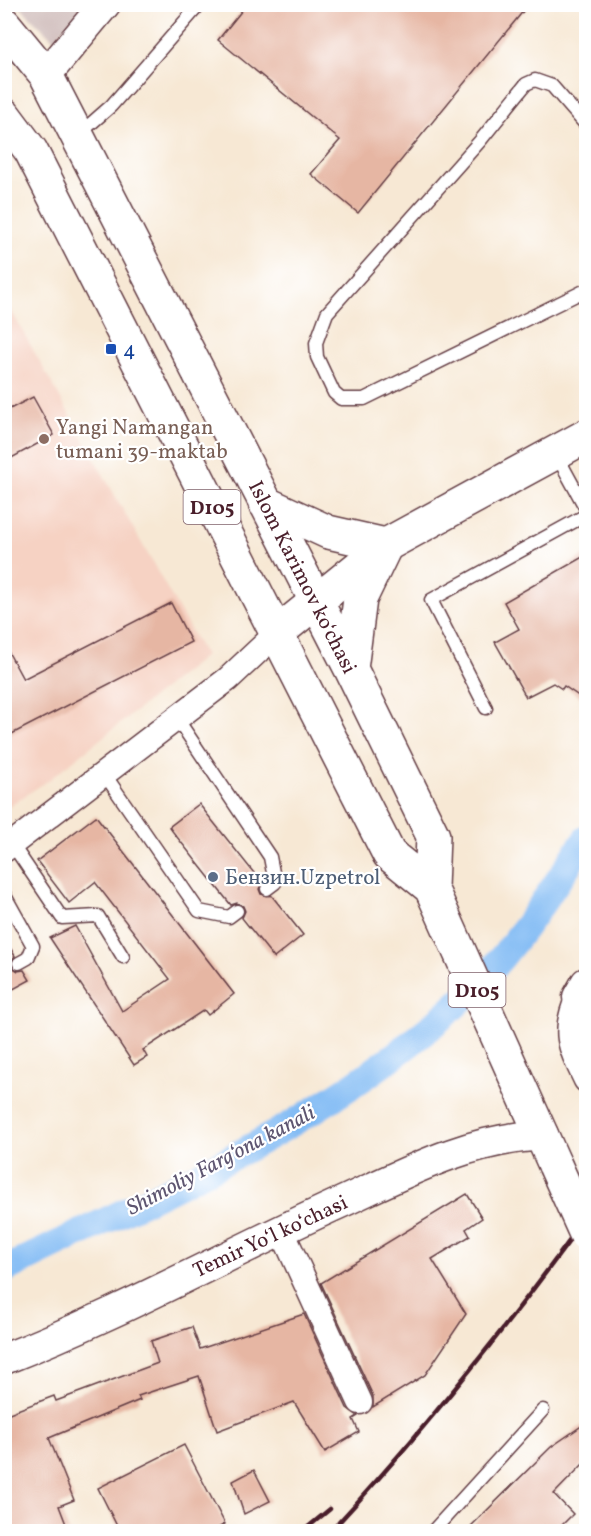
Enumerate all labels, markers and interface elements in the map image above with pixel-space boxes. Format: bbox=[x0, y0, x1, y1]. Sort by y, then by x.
place label: 4 bbox=[123, 336, 136, 365]
marker: 4 bbox=[104, 342, 118, 356]
place label: Yangi Namangan tumani 39-maktab bbox=[56, 414, 228, 467]
marker: Yangi Namangan tumani 39-maktab bbox=[37, 432, 51, 446]
street label: Islom Karimov koʻchasi bbox=[240, 476, 363, 679]
road number: D105 bbox=[184, 490, 240, 524]
place label: Бензин.Uzpetrol bbox=[225, 864, 380, 893]
marker: Бензин.Uzpetrol bbox=[206, 870, 220, 884]
road number: D105 bbox=[448, 973, 506, 1007]
water label: Shimoliy Fargʻona kanali bbox=[121, 1098, 321, 1224]
street label: Temir Yoʻl koʻchasi bbox=[189, 1189, 353, 1286]

